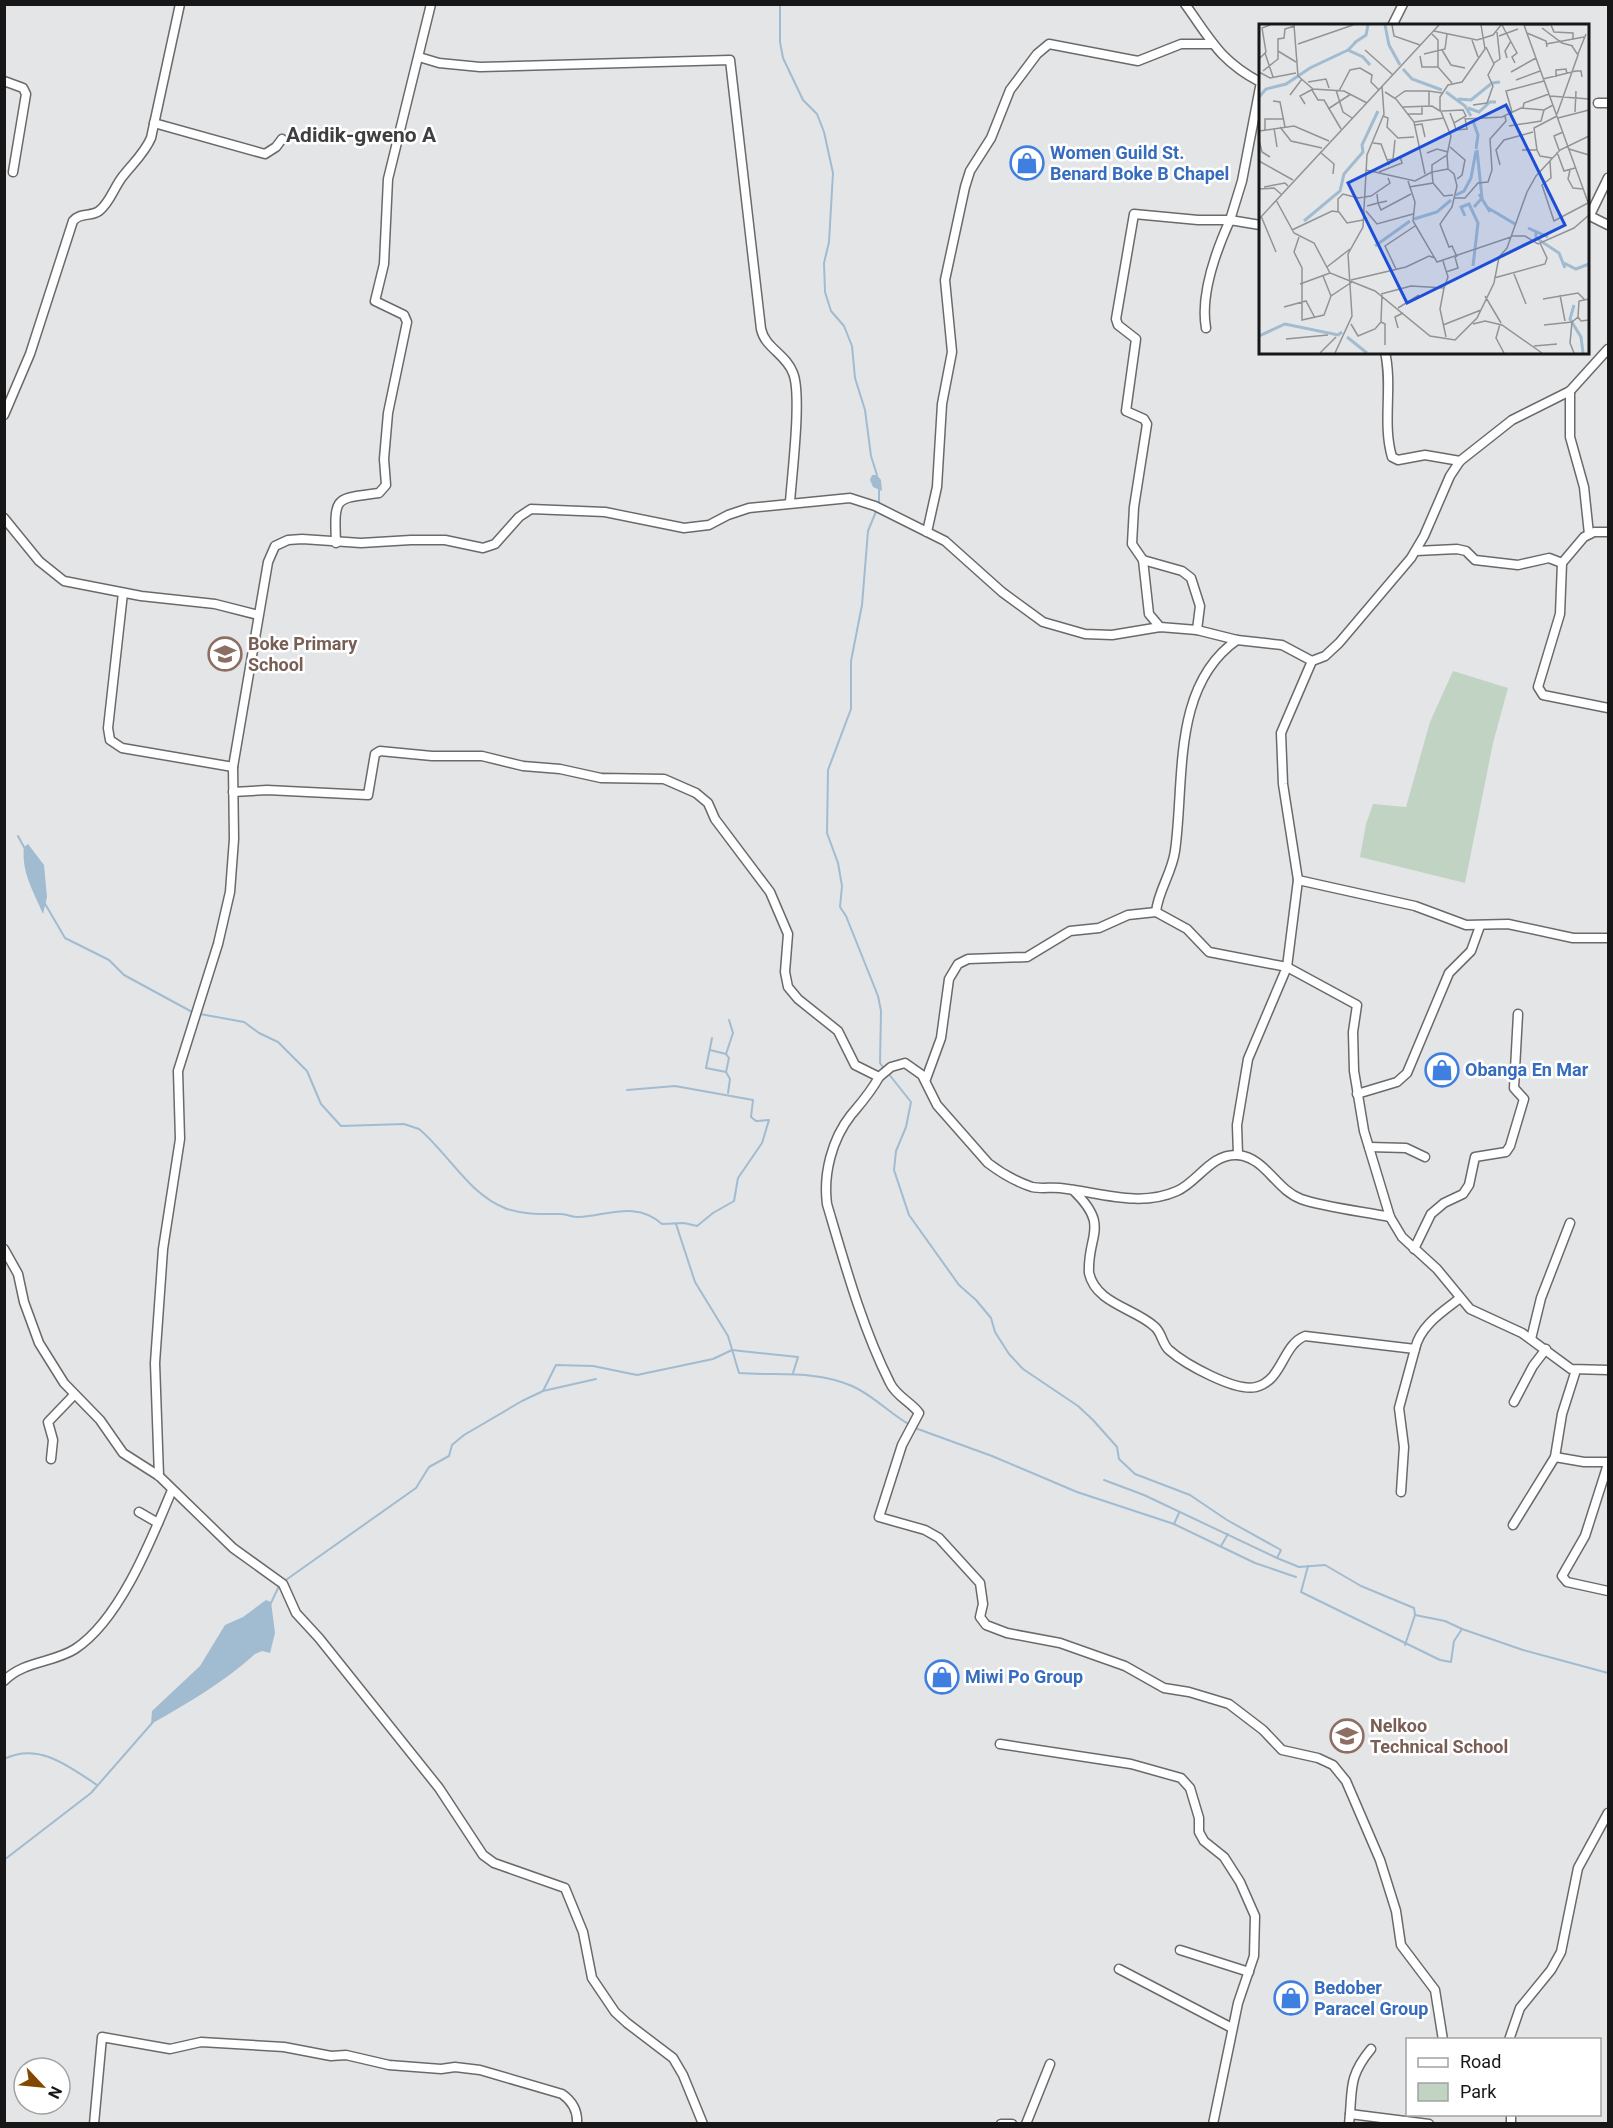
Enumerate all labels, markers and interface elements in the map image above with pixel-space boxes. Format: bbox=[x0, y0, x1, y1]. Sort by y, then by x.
inset map bbox=[1259, 24, 1589, 354]
district label: Adidik-gweno A bbox=[286, 123, 437, 147]
place label: Women Guild St. Benard Boke B Chapel bbox=[1050, 142, 1229, 184]
shop icon: Women Guild St. Benard Boke B Chapel bbox=[1009, 145, 1045, 181]
place label: Boke Primary School bbox=[248, 633, 358, 675]
school or university icon: Boke Primary School bbox=[207, 636, 243, 672]
shop icon: Obanga En Mar bbox=[1424, 1052, 1460, 1088]
place label: Obanga En Mar bbox=[1465, 1059, 1589, 1080]
shop icon: Miwi Po Group bbox=[924, 1659, 960, 1695]
place label: Miwi Po Group bbox=[965, 1666, 1083, 1687]
place label: Nelkoo Technical School bbox=[1370, 1715, 1508, 1757]
school or university icon: Nelkoo Technical School bbox=[1329, 1718, 1365, 1754]
place label: Bedober Paracel Group bbox=[1314, 1977, 1428, 2019]
shop icon: Bedober Paracel Group bbox=[1273, 1980, 1309, 2016]
legend bbox=[1406, 2038, 1601, 2116]
text: Road bbox=[1460, 2051, 1501, 2072]
north arrow bbox=[12, 2056, 72, 2116]
text: Park bbox=[1460, 2081, 1497, 2102]
text: N bbox=[44, 2083, 66, 2102]

